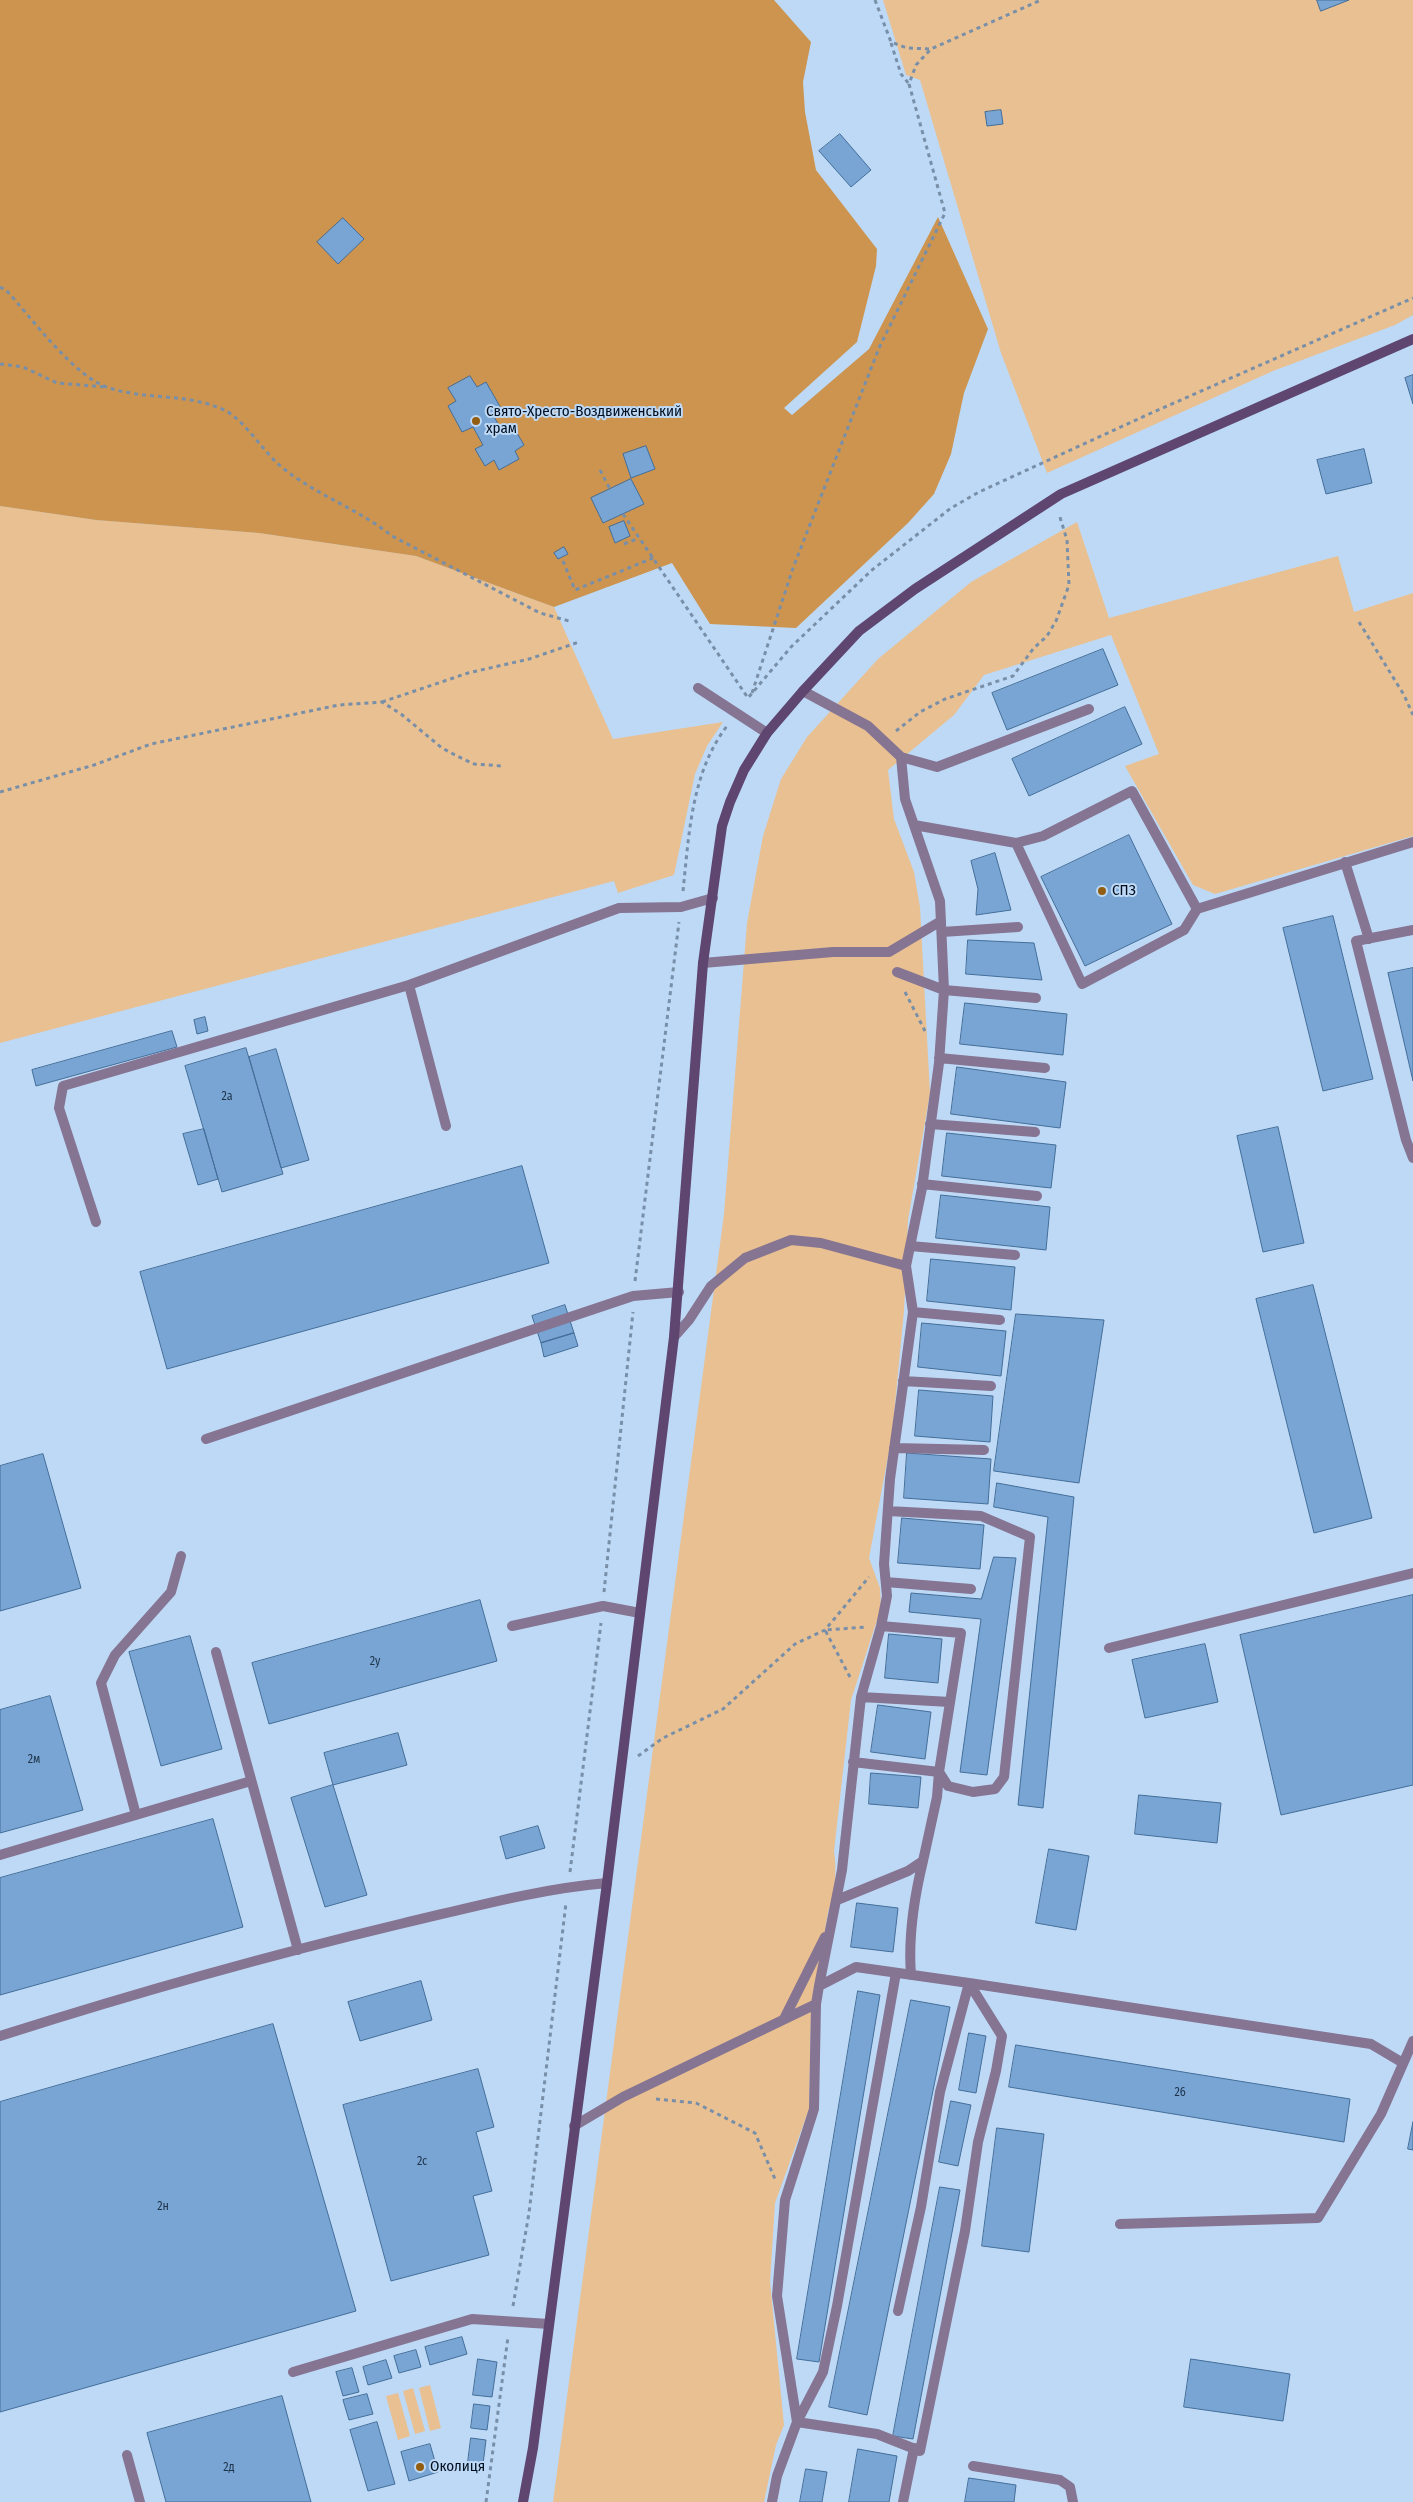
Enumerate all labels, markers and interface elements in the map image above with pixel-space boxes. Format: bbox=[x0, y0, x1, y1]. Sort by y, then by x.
place label: Свято-Хресто-Воздвиженський храм bbox=[486, 403, 682, 438]
marker: Свято-Хресто-Воздвиженський храм bbox=[470, 415, 482, 427]
place label: СПЗ bbox=[1112, 882, 1136, 900]
marker: СПЗ bbox=[1096, 885, 1108, 897]
house number: 2а bbox=[221, 1090, 233, 1104]
house number: 2у bbox=[370, 1655, 380, 1669]
house number: 2м bbox=[28, 1753, 40, 1767]
house number: 26 bbox=[1174, 2086, 1186, 2100]
house number: 2с bbox=[417, 2155, 427, 2169]
house number: 2н bbox=[157, 2200, 169, 2214]
place label: Околиця bbox=[430, 2458, 485, 2476]
house number: 2д bbox=[223, 2461, 235, 2475]
marker: Околиця bbox=[414, 2461, 426, 2473]

